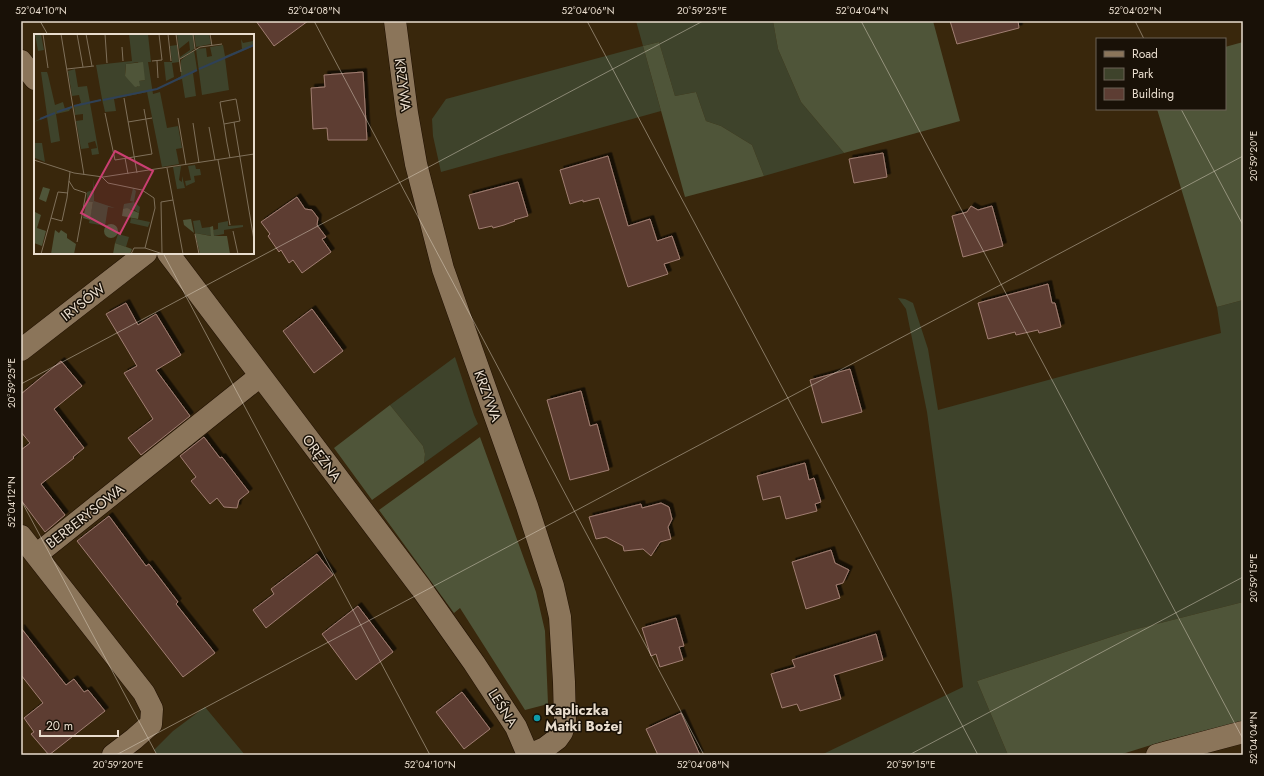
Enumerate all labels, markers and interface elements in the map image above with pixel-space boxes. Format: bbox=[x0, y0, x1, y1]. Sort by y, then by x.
text: 52°04'10"N bbox=[15, 3, 67, 18]
text: 52°04'08"N bbox=[288, 3, 340, 18]
text: 52°04'06"N bbox=[562, 3, 614, 18]
text: 20°59'25"E bbox=[677, 3, 727, 18]
text: 52°04'04"N bbox=[835, 3, 889, 18]
text: 52°04'02"N bbox=[1109, 3, 1161, 18]
inset map bbox=[34, 34, 254, 254]
legend bbox=[1096, 38, 1226, 110]
text: Road bbox=[1132, 45, 1158, 63]
street label: KRZYWA bbox=[390, 57, 416, 114]
text: Park bbox=[1132, 65, 1154, 83]
text: Building bbox=[1132, 85, 1174, 103]
text: 20°59'20"E bbox=[1246, 131, 1261, 181]
street label: IRYSÓW bbox=[57, 278, 109, 326]
text: 20°59'25"E bbox=[4, 358, 19, 408]
street label: KRZYWA bbox=[469, 367, 507, 425]
street label: ORĘŻNA bbox=[298, 430, 347, 486]
text: 52°04'12"N bbox=[4, 476, 19, 528]
street label: BERBERYSOWA bbox=[42, 479, 129, 553]
text: 20°59'15"E bbox=[1246, 553, 1261, 603]
street label: LEŚNA bbox=[483, 685, 523, 732]
place label: Kapliczka Matki Bożej bbox=[545, 700, 622, 736]
text: 52°04'04"N bbox=[1246, 711, 1261, 765]
scale bar bbox=[40, 712, 118, 738]
marker: Kapliczka Matki Bożej bbox=[532, 713, 542, 723]
text: 20 m bbox=[46, 717, 73, 735]
text: 20°59'20"E bbox=[93, 757, 143, 772]
text: 52°04'10"N bbox=[404, 757, 456, 772]
text: 52°04'08"N bbox=[677, 757, 729, 772]
text: 20°59'15"E bbox=[886, 757, 936, 772]

